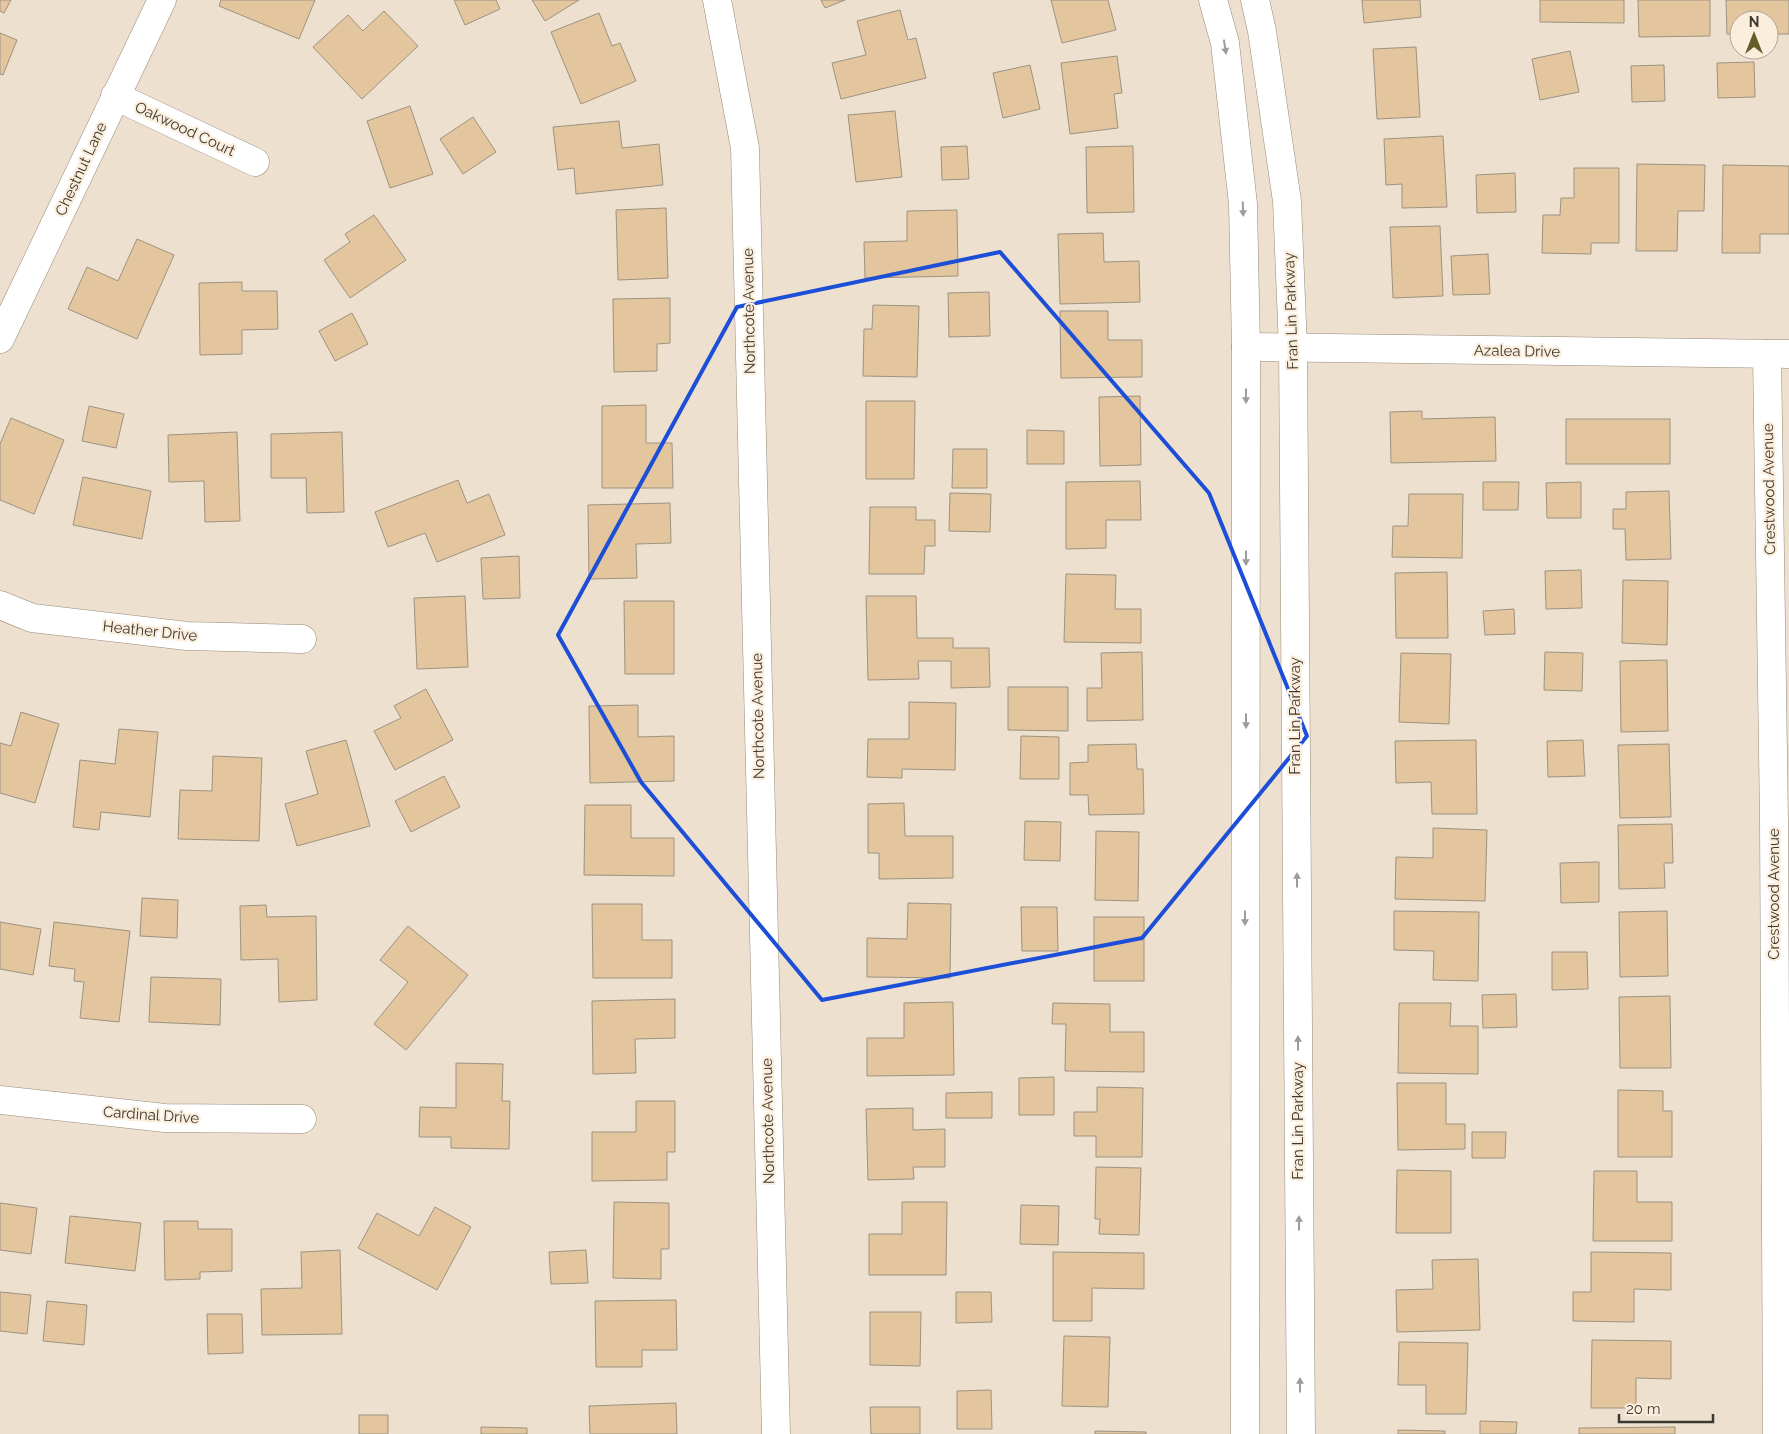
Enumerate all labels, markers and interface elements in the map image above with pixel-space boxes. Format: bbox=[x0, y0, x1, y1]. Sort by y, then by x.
north arrow bbox=[1729, 10, 1779, 60]
text: N bbox=[1749, 14, 1759, 30]
one-way arrow bbox=[1221, 39, 1229, 55]
street label: Oakwood Court bbox=[132, 98, 238, 160]
street label: Chestnut Lane bbox=[51, 119, 111, 219]
one-way arrow bbox=[1239, 201, 1247, 217]
street label: Northcote Avenue bbox=[739, 248, 759, 374]
street label: Fran Lin Parkway bbox=[1280, 252, 1302, 370]
street label: Azalea Drive bbox=[1474, 341, 1561, 361]
one-way arrow bbox=[1242, 388, 1250, 404]
street label: Crestwood Avenue bbox=[1759, 423, 1779, 555]
one-way arrow bbox=[1242, 551, 1250, 567]
street label: Heather Drive bbox=[102, 617, 198, 645]
street label: Northcote Avenue bbox=[748, 653, 768, 779]
street label: Fran Lin Parkway bbox=[1286, 657, 1304, 775]
one-way arrow bbox=[1242, 713, 1250, 729]
street label: Crestwood Avenue bbox=[1765, 828, 1783, 960]
one-way arrow bbox=[1293, 872, 1301, 888]
one-way arrow bbox=[1241, 911, 1249, 927]
one-way arrow bbox=[1294, 1035, 1302, 1051]
street label: Northcote Avenue bbox=[758, 1058, 778, 1184]
street label: Fran Lin Parkway bbox=[1289, 1062, 1307, 1180]
street label: Cardinal Drive bbox=[102, 1103, 200, 1127]
one-way arrow bbox=[1295, 1215, 1303, 1231]
one-way arrow bbox=[1296, 1377, 1304, 1393]
scale bar bbox=[1619, 1392, 1713, 1424]
text: 20 m bbox=[1626, 1400, 1661, 1418]

